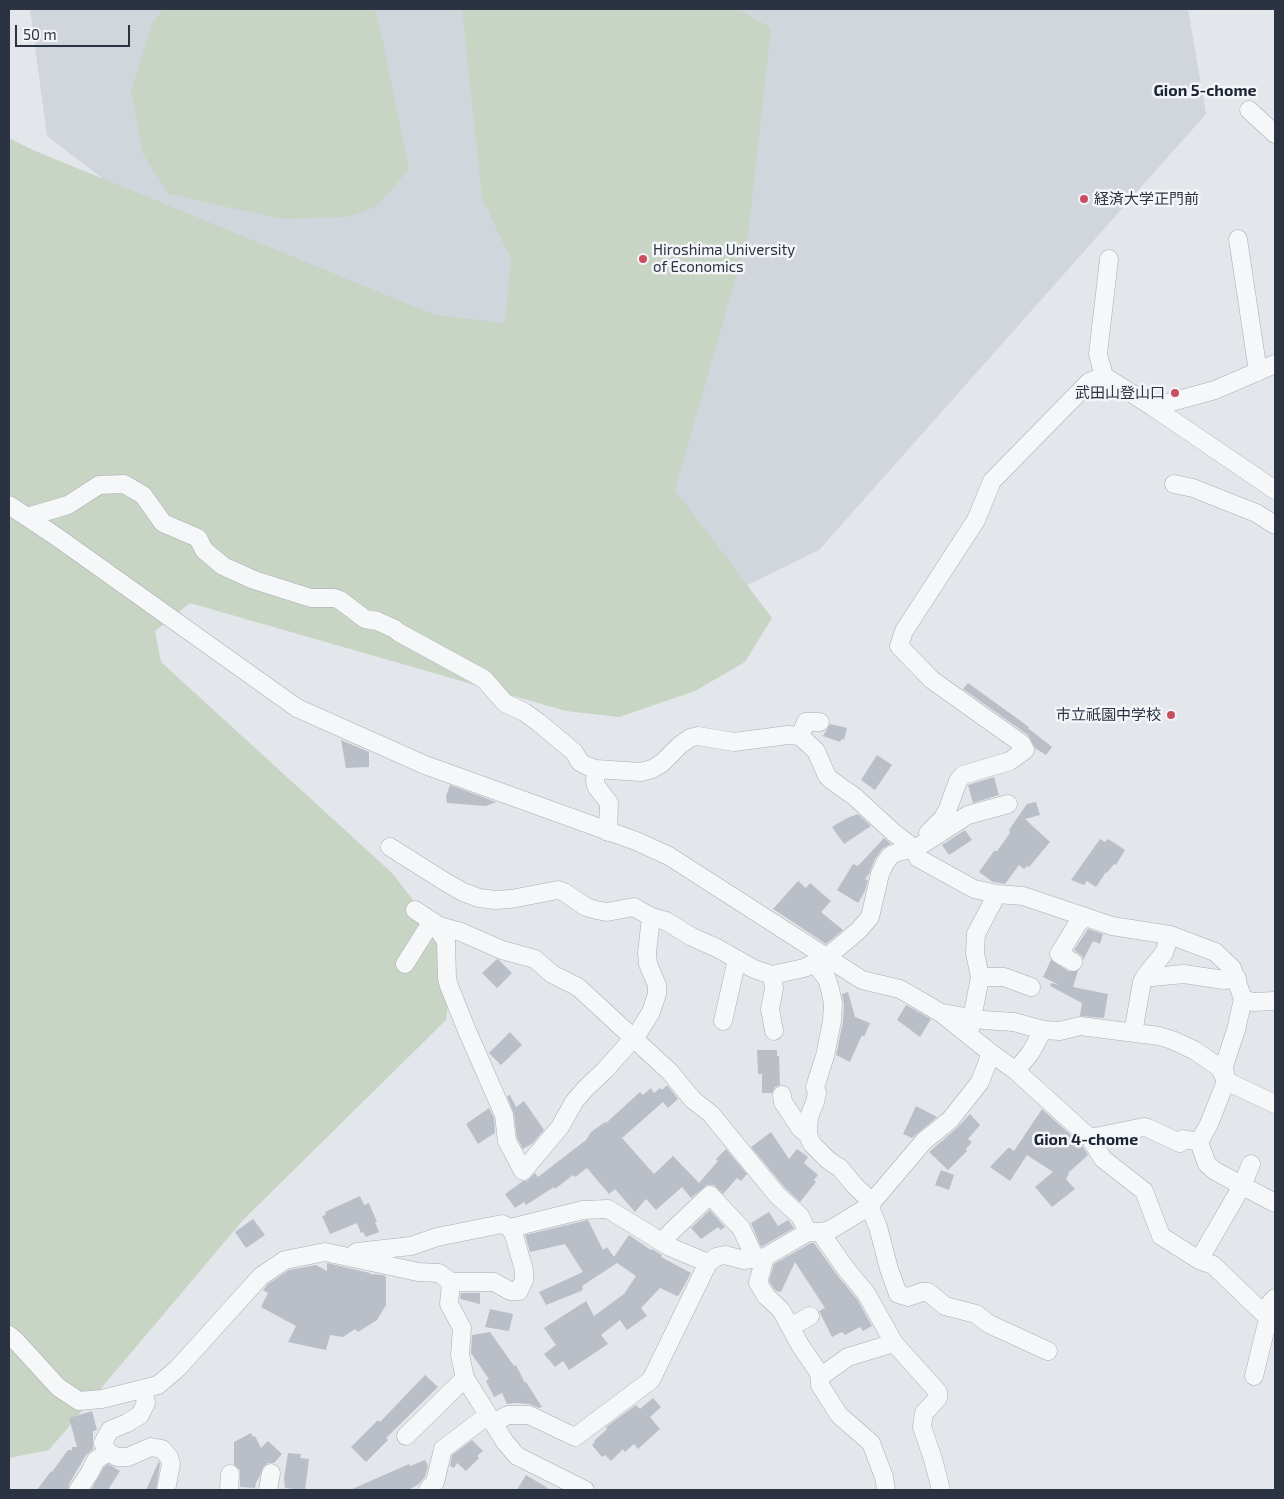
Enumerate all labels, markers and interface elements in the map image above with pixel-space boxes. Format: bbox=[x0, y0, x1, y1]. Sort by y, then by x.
scale bar bbox=[18, 15, 132, 47]
text: 50 m bbox=[23, 25, 57, 43]
district label: Gion 5-chome bbox=[1153, 81, 1257, 101]
place label: 経済大学正門前 bbox=[1094, 190, 1199, 208]
marker: 経済大学正門前 bbox=[1078, 193, 1090, 205]
place label: Hiroshima University of Economics bbox=[653, 241, 795, 276]
marker: Hiroshima University of Economics bbox=[637, 253, 649, 265]
place label: 武田山登山口 bbox=[1075, 384, 1165, 402]
marker: 武田山登山口 bbox=[1169, 387, 1181, 399]
place label: 市立祇園中学校 bbox=[1056, 706, 1161, 724]
marker: 市立祇園中学校 bbox=[1165, 709, 1177, 721]
district label: Gion 4-chome bbox=[1034, 1130, 1138, 1150]

